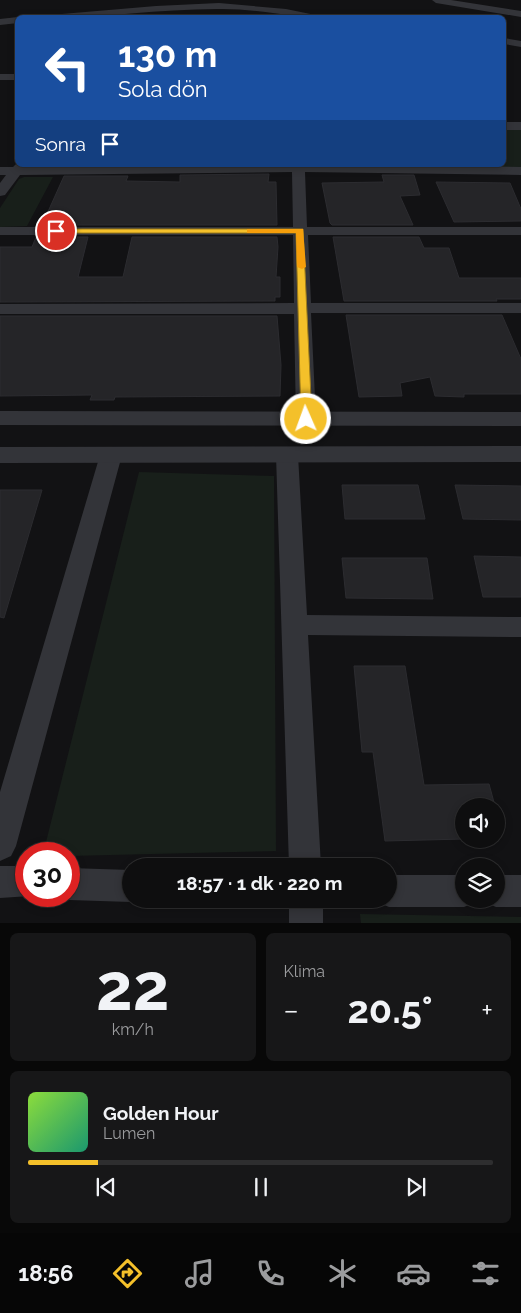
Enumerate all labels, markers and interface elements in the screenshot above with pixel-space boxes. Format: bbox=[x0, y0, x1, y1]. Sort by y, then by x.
text: 130 m bbox=[118, 34, 217, 75]
icon: left bbox=[35, 35, 100, 100]
text: Sola dön bbox=[118, 76, 208, 102]
icon: arrive bbox=[96, 130, 124, 158]
text: Sonra bbox=[35, 133, 86, 155]
pin bbox=[35, 210, 77, 252]
icon: arrive bbox=[42, 217, 70, 245]
position arrow bbox=[279, 392, 331, 444]
map controls bbox=[455, 798, 505, 908]
button: sound bbox=[455, 798, 505, 848]
speed limit sign: 30 bbox=[15, 842, 80, 907]
button: layers bbox=[455, 858, 505, 908]
text: 18:57 · 1 dk · 220 m bbox=[177, 872, 342, 894]
text: 22 bbox=[96, 949, 169, 1025]
text: Klima bbox=[284, 962, 325, 981]
text: 20.5° bbox=[347, 987, 433, 1032]
text: − bbox=[284, 994, 299, 1027]
text: + bbox=[481, 994, 493, 1027]
text: km/h bbox=[112, 1020, 154, 1039]
text: Golden Hour bbox=[103, 1102, 219, 1124]
text: Lumen bbox=[103, 1124, 155, 1143]
icon: previous bbox=[92, 1173, 120, 1201]
icon: pause bbox=[247, 1173, 275, 1201]
icon: next bbox=[402, 1173, 430, 1201]
icon: directions bbox=[110, 1256, 145, 1291]
icon: music bbox=[182, 1256, 217, 1291]
icon: phone bbox=[253, 1256, 288, 1291]
icon: climate bbox=[325, 1256, 360, 1291]
icon: car bbox=[396, 1256, 431, 1291]
icon: filters bbox=[468, 1256, 503, 1291]
text: 18:56 bbox=[18, 1260, 73, 1286]

